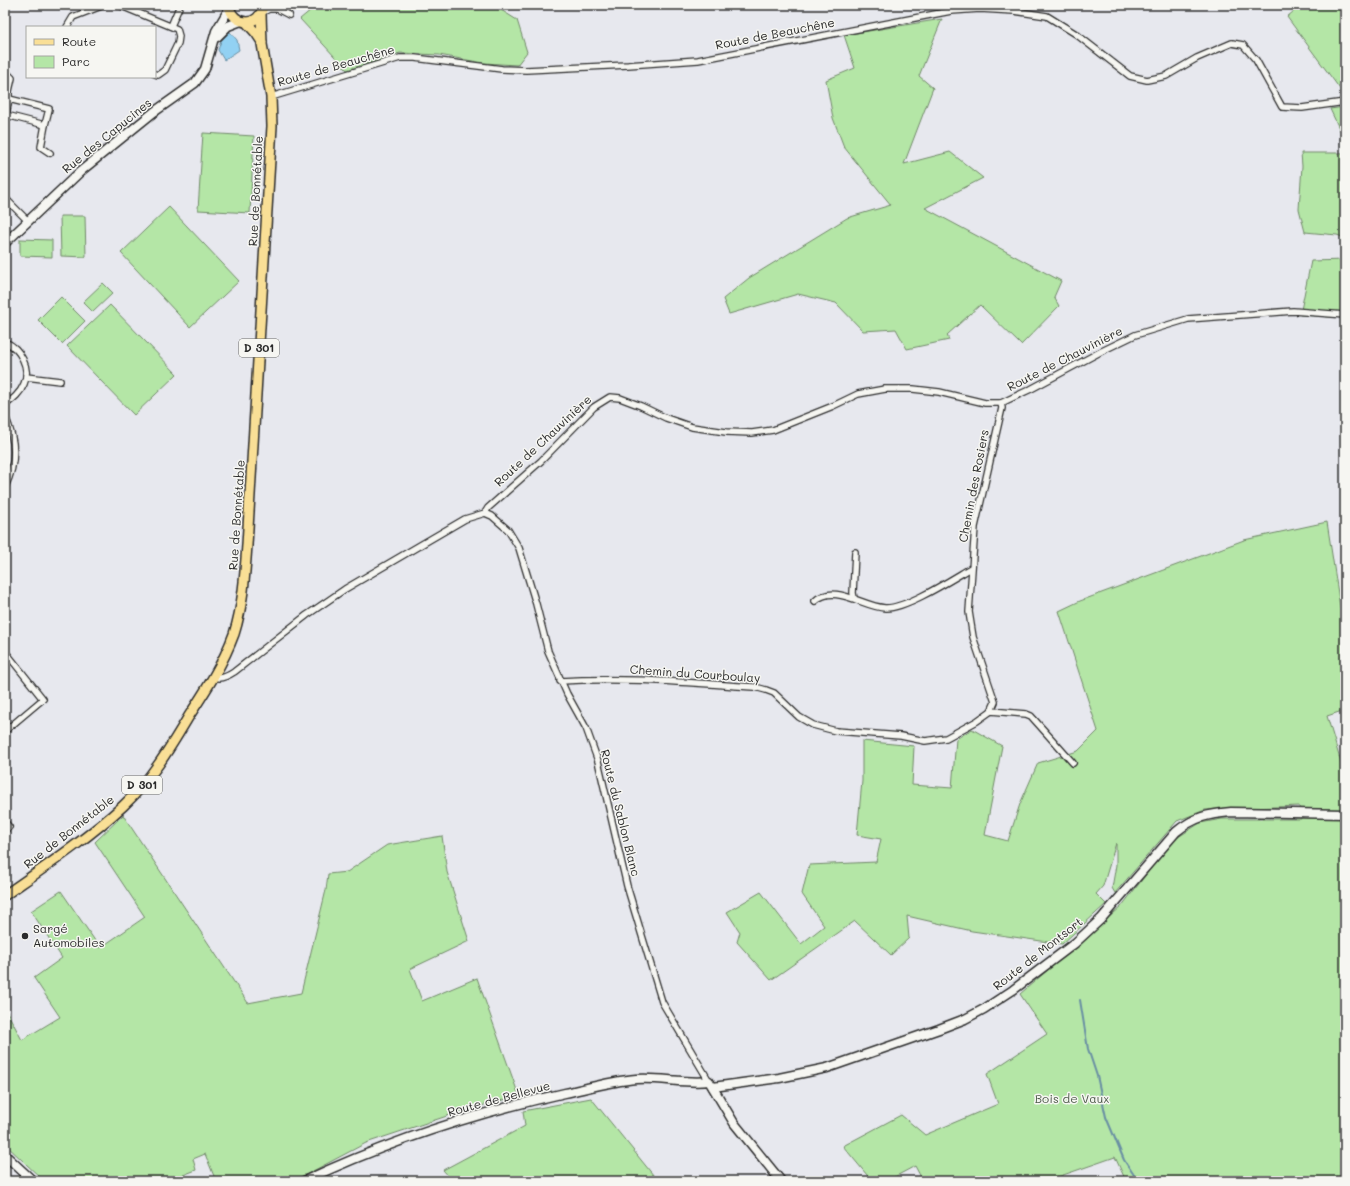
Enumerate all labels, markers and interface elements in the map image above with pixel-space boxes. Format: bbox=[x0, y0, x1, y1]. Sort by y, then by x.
street label: Route de Beauchêne bbox=[714, 14, 836, 52]
legend bbox=[26, 26, 156, 78]
text: Route bbox=[62, 33, 96, 49]
street label: Route de Beauchêne bbox=[275, 41, 396, 89]
text: Parc bbox=[62, 53, 90, 69]
street label: Rue des Capucines bbox=[58, 94, 155, 176]
street label: Rue de Bonnétable bbox=[244, 135, 266, 247]
street label: Route de Chauvinière bbox=[1004, 322, 1125, 394]
road number: D 301 bbox=[239, 339, 279, 357]
street label: Route de Chauvinière bbox=[490, 391, 594, 490]
street label: Chemin des Rosiers bbox=[954, 428, 992, 544]
street label: Rue de Bonnétable bbox=[224, 459, 248, 571]
street label: Chemin du Courboulay bbox=[629, 660, 761, 686]
street label: Route du Sablon Blanc bbox=[597, 748, 644, 878]
road number: D 301 bbox=[122, 776, 162, 794]
street label: Rue de Bonnétable bbox=[20, 791, 117, 872]
street label: Route de Montsort bbox=[989, 913, 1086, 993]
place label: Sargé Automobiles bbox=[33, 920, 105, 950]
marker: Sargé Automobiles bbox=[20, 931, 30, 941]
street label: Route de Bellevue bbox=[446, 1077, 552, 1119]
park label: Bois de Vaux bbox=[1035, 1090, 1109, 1106]

